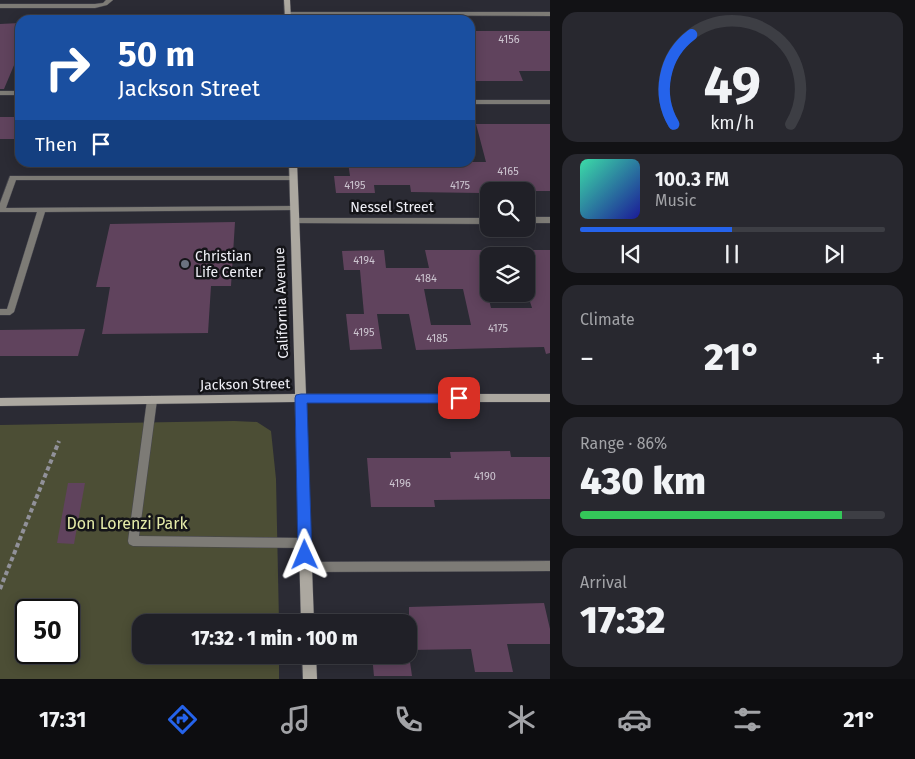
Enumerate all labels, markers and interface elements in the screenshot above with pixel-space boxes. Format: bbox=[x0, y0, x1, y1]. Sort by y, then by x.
text: 50 m bbox=[118, 33, 195, 75]
house number: 4156 bbox=[498, 33, 520, 46]
icon: right bbox=[35, 35, 100, 100]
text: 49 bbox=[704, 54, 761, 117]
text: Jackson Street bbox=[118, 75, 260, 102]
text: km/h bbox=[710, 112, 755, 134]
icon: arrive bbox=[87, 130, 115, 158]
text: Then bbox=[35, 133, 77, 156]
house number: 4165 bbox=[497, 165, 519, 178]
text: 100.3 FM bbox=[655, 168, 729, 191]
house number: 4195 bbox=[344, 179, 366, 192]
house number: 4175 bbox=[450, 179, 471, 192]
map controls bbox=[480, 182, 535, 302]
button: search bbox=[480, 182, 535, 237]
text: Music bbox=[655, 191, 696, 210]
street label: Nessel Street bbox=[350, 199, 435, 216]
icon: previous bbox=[617, 240, 645, 268]
icon: pause bbox=[718, 240, 746, 268]
icon: next bbox=[820, 240, 848, 268]
street label: California Avenue bbox=[271, 247, 292, 359]
button: layers bbox=[480, 247, 535, 302]
place label: Christian Life Center bbox=[195, 248, 264, 281]
house number: 4194 bbox=[353, 254, 375, 267]
marker: Christian Life Center bbox=[179, 258, 191, 270]
house number: 4184 bbox=[415, 272, 437, 285]
text: Climate bbox=[580, 310, 635, 329]
house number: 4175 bbox=[488, 322, 509, 335]
house number: 4195 bbox=[353, 326, 375, 339]
house number: 4185 bbox=[426, 332, 448, 345]
text: 21° bbox=[704, 334, 761, 380]
text: − bbox=[580, 342, 594, 375]
text: + bbox=[871, 342, 885, 375]
street label: Jackson Street bbox=[200, 375, 291, 394]
pin bbox=[438, 377, 480, 419]
icon: arrive bbox=[445, 384, 473, 412]
text: Range · 86% bbox=[580, 434, 667, 453]
text: 430 km bbox=[580, 458, 706, 504]
house number: 4190 bbox=[474, 470, 496, 483]
house number: 4196 bbox=[389, 477, 411, 490]
park label: Don Lorenzi Park bbox=[66, 514, 188, 533]
position arrow bbox=[278, 528, 330, 580]
text: Arrival bbox=[580, 573, 627, 592]
text: 17:32 bbox=[580, 597, 665, 643]
speed limit sign: 50 bbox=[15, 599, 80, 664]
text: 17:32 · 1 min · 100 m bbox=[191, 627, 358, 650]
icon: directions bbox=[165, 702, 200, 737]
icon: music bbox=[278, 702, 313, 737]
icon: phone bbox=[391, 702, 426, 737]
icon: climate bbox=[504, 702, 539, 737]
icon: car bbox=[617, 702, 652, 737]
icon: filters bbox=[730, 702, 765, 737]
text: 17:31 bbox=[39, 706, 86, 733]
text: 21° bbox=[843, 706, 876, 733]

